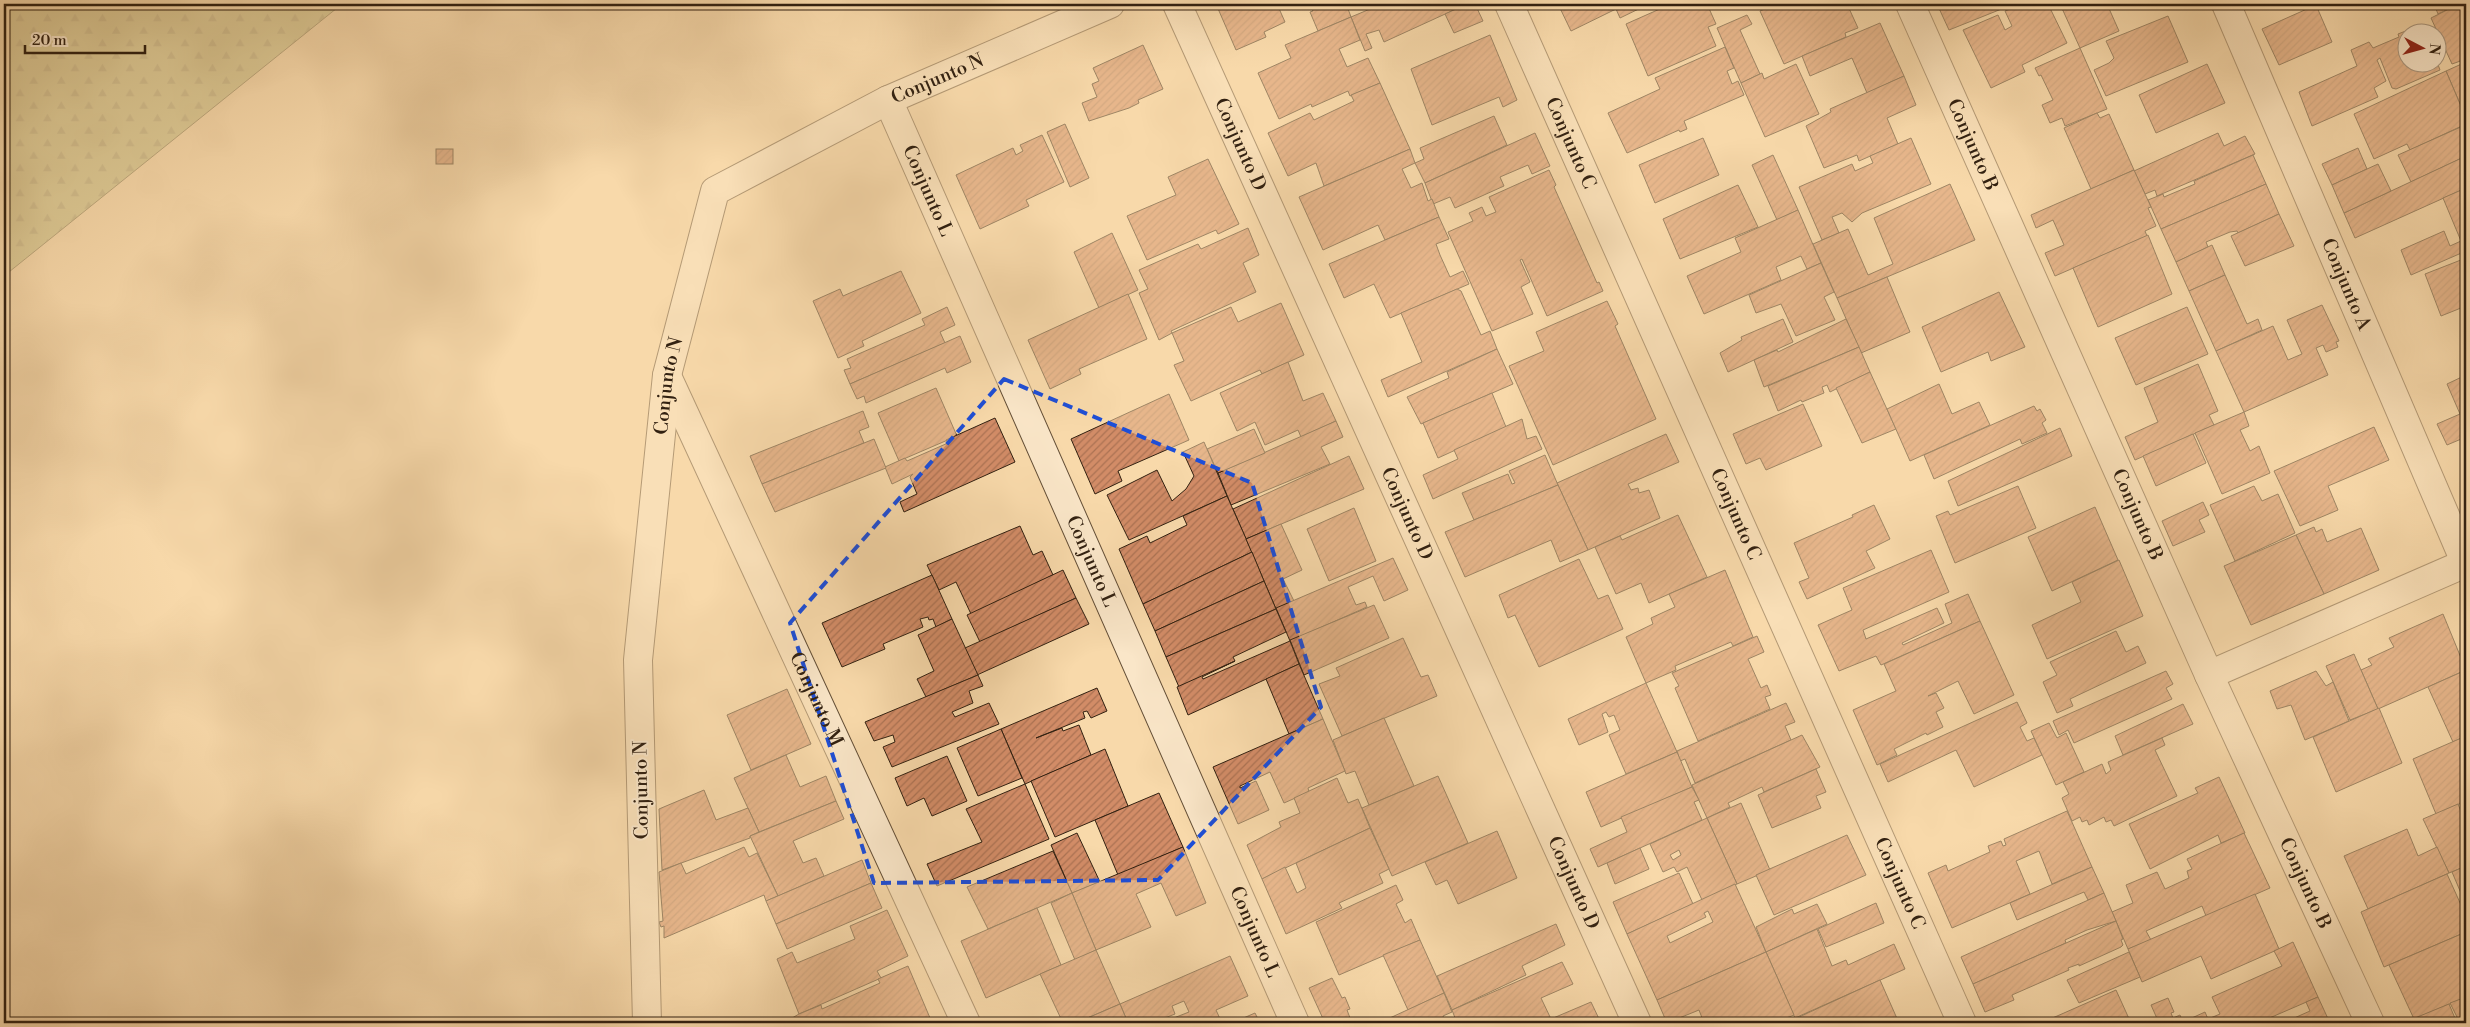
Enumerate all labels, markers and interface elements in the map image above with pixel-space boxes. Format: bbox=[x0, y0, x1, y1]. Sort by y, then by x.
scale bar bbox=[25, 22, 145, 54]
north arrow bbox=[2398, 22, 2448, 72]
text: 20 m bbox=[32, 31, 67, 50]
text: N bbox=[2424, 43, 2443, 56]
street label: Conjunto N bbox=[887, 48, 987, 109]
street label: Conjunto C bbox=[1540, 93, 1602, 192]
street label: Conjunto D bbox=[1209, 94, 1272, 195]
street label: Conjunto B bbox=[1942, 95, 2004, 194]
street label: Conjunto L bbox=[897, 141, 959, 240]
street label: Conjunto A bbox=[2316, 235, 2377, 335]
street label: Conjunto N bbox=[649, 334, 688, 436]
street label: Conjunto D bbox=[1376, 463, 1438, 564]
street label: Conjunto C bbox=[1705, 464, 1766, 563]
street label: Conjunto B bbox=[2107, 465, 2168, 564]
street label: Conjunto L bbox=[1061, 512, 1122, 610]
street label: Conjunto M bbox=[784, 648, 849, 750]
street label: Conjunto N bbox=[628, 740, 654, 840]
street label: Conjunto D bbox=[1542, 832, 1605, 933]
street label: Conjunto C bbox=[1869, 834, 1931, 933]
street label: Conjunto B bbox=[2274, 834, 2337, 933]
street label: Conjunto L bbox=[1224, 882, 1285, 981]

